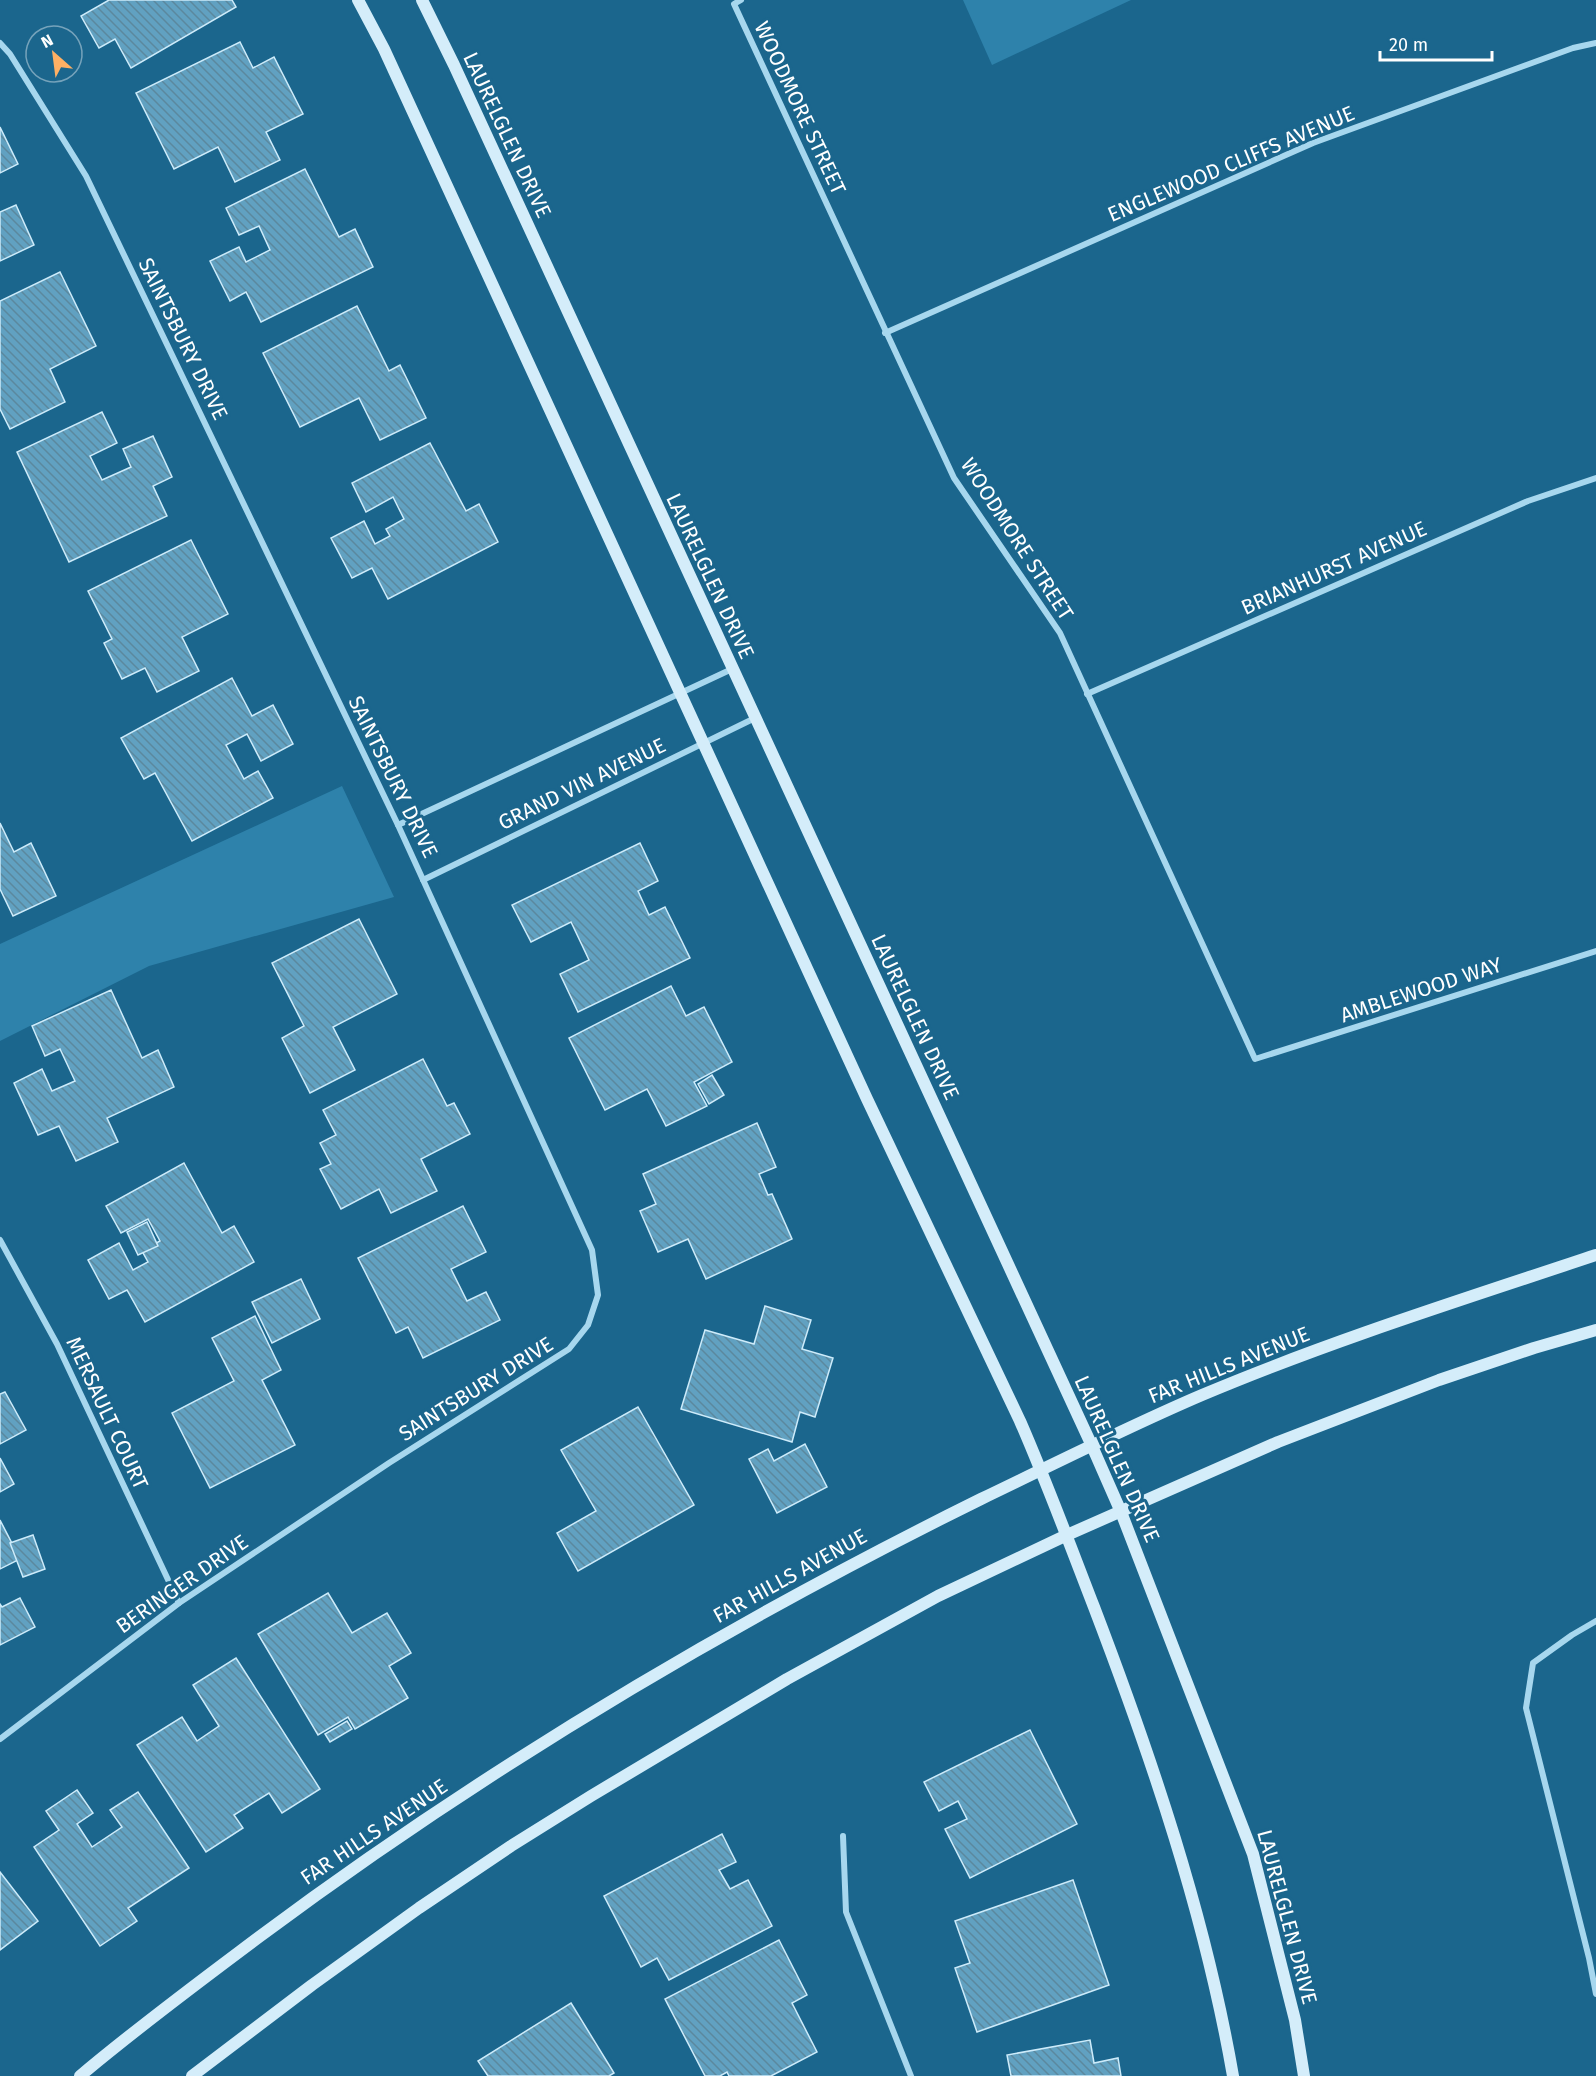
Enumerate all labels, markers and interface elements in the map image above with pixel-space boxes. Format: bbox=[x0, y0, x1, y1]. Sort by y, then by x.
street label: WOODMORE STREET bbox=[749, 17, 852, 199]
north arrow bbox=[24, 24, 84, 84]
scale bar bbox=[1380, 24, 1492, 62]
text: N bbox=[38, 30, 56, 52]
text: 20 m bbox=[1389, 34, 1428, 56]
street label: LAURELGLEN DRIVE bbox=[457, 48, 557, 222]
street label: ENGLEWOOD CLIFFS AVENUE bbox=[1104, 100, 1358, 228]
street label: SAINTSBURY DRIVE bbox=[133, 254, 233, 424]
street label: WOODMORE STREET bbox=[955, 453, 1079, 625]
street label: LAURELGLEN DRIVE bbox=[660, 489, 760, 663]
street label: BRIANHURST AVENUE bbox=[1237, 515, 1431, 621]
street label: SAINTSBURY DRIVE bbox=[343, 692, 443, 862]
street label: GRAND VIN AVENUE bbox=[494, 732, 670, 836]
street label: LAURELGLEN DRIVE bbox=[865, 930, 965, 1104]
street label: AMBLEWOOD WAY bbox=[1337, 952, 1505, 1028]
street label: FAR HILLS AVENUE bbox=[1144, 1321, 1314, 1409]
street label: SAINTSBURY DRIVE bbox=[394, 1331, 558, 1447]
street label: MERSAULT COURT bbox=[60, 1333, 154, 1494]
street label: LAURELGLEN DRIVE bbox=[1069, 1372, 1165, 1546]
street label: FAR HILLS AVENUE bbox=[709, 1523, 871, 1629]
street label: BERINGER DRIVE bbox=[111, 1529, 253, 1639]
street label: FAR HILLS AVENUE bbox=[296, 1773, 452, 1891]
street label: LAURELGLEN DRIVE bbox=[1251, 1827, 1323, 2007]

